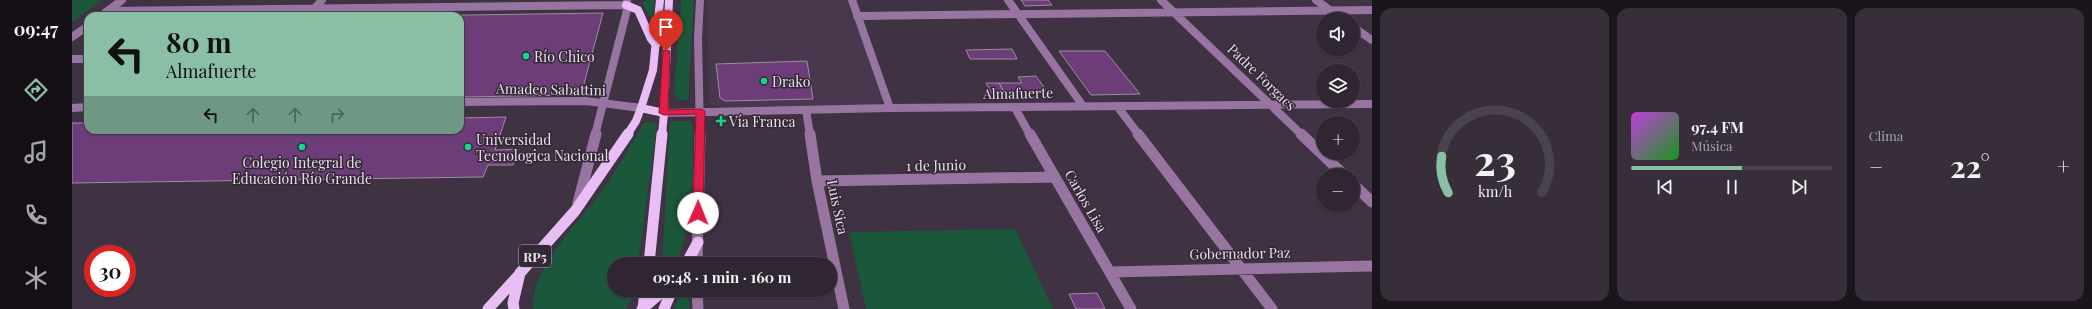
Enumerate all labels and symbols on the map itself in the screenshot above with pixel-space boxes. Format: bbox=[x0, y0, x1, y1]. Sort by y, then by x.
pin bbox=[649, 10, 683, 51]
street label: Padre Forgacs bbox=[1224, 39, 1300, 115]
place label: Río Chico bbox=[534, 47, 595, 66]
marker: Río Chico bbox=[521, 51, 531, 61]
place label: Drako bbox=[772, 72, 811, 91]
marker: Drako bbox=[759, 76, 769, 86]
street label: Amadeo Sabattini bbox=[495, 79, 606, 99]
street label: Almafuerte bbox=[982, 83, 1053, 103]
place label: Vía Franca bbox=[728, 112, 795, 131]
marker: Vía Franca bbox=[716, 116, 726, 126]
place label: Universidad Tecnologica Nacional bbox=[476, 130, 608, 165]
marker: Colegio Integral de Educación Río Grande bbox=[297, 142, 307, 152]
marker: Universidad Tecnologica Nacional bbox=[463, 142, 473, 152]
place label: Colegio Integral de Educación Río Grande bbox=[232, 153, 372, 188]
street label: 1 de Junio bbox=[906, 155, 966, 175]
street label: Carlos Lisa bbox=[1060, 166, 1112, 236]
street label: Luis Sica bbox=[823, 178, 853, 236]
position arrow bbox=[677, 192, 719, 234]
street label: Gobernador Paz bbox=[1189, 243, 1291, 263]
speed limit sign: 30 bbox=[84, 245, 136, 297]
road number: RP5 bbox=[519, 245, 551, 267]

